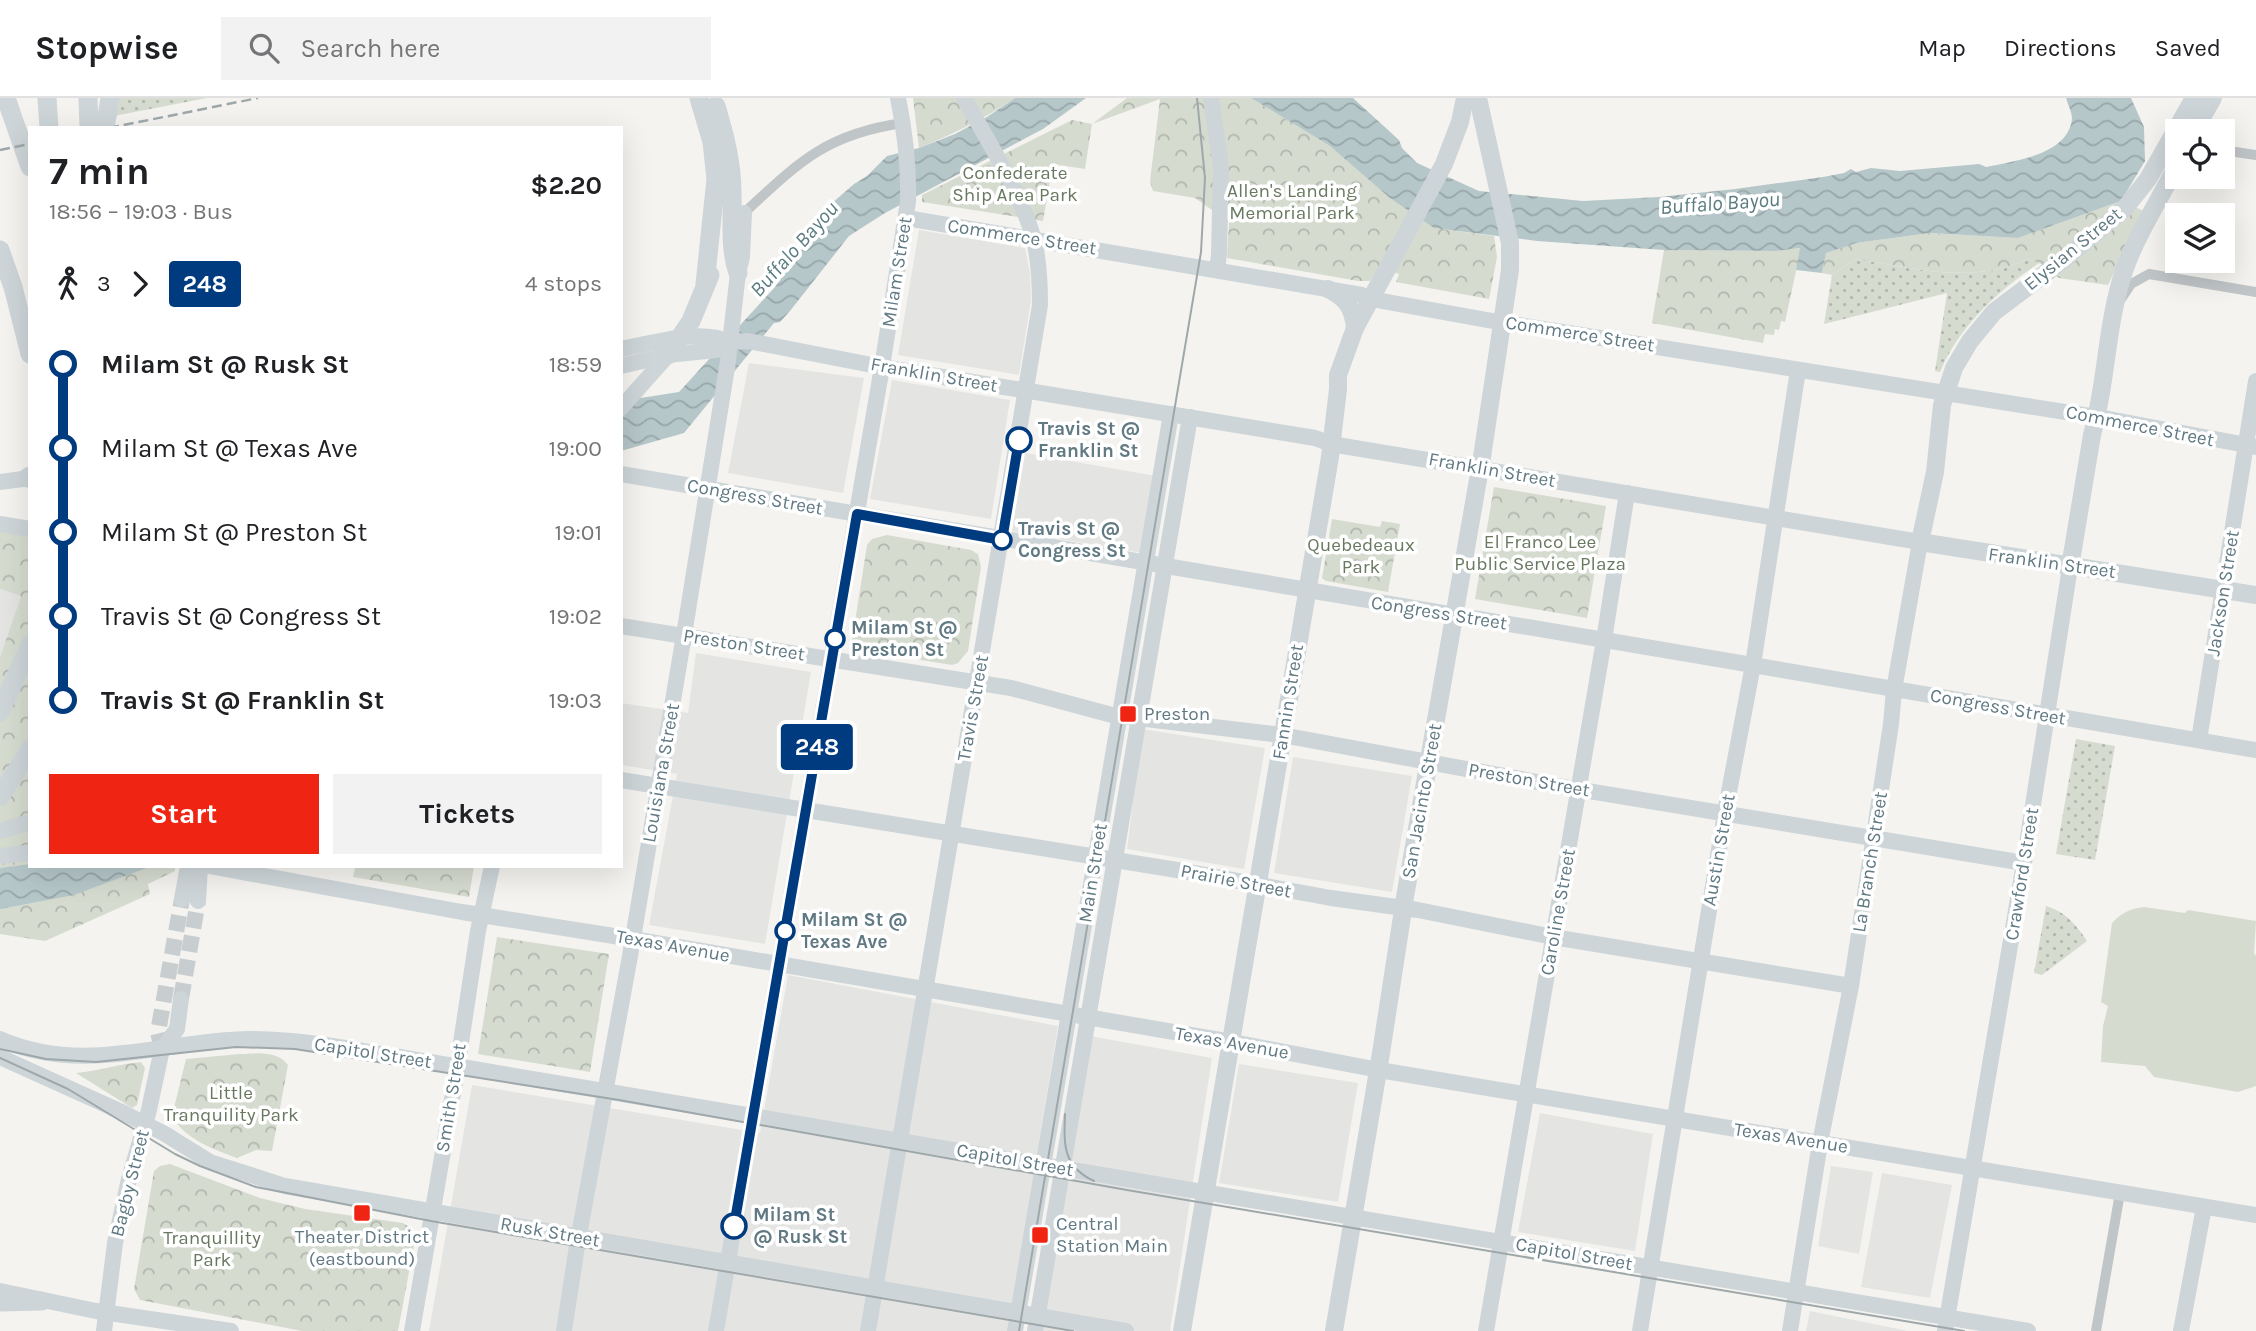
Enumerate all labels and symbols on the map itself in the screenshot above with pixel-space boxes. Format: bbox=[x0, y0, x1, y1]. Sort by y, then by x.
park label: Confederate Ship Area Park bbox=[952, 162, 1078, 206]
park label: Allen's Landing Memorial Park bbox=[1227, 180, 1357, 224]
water label: Buffalo Bayou bbox=[1659, 187, 1781, 219]
water label: Buffalo Bayou bbox=[745, 196, 843, 302]
street label: Elysian Street bbox=[2020, 203, 2126, 295]
street label: Commerce Street bbox=[946, 214, 1098, 260]
street label: Milam Street bbox=[877, 215, 917, 329]
street label: Commerce Street bbox=[1504, 311, 1656, 357]
street label: Franklin Street bbox=[869, 353, 999, 397]
street label: Commerce Street bbox=[2064, 401, 2216, 451]
place label: Travis St @ Franklin St bbox=[1038, 418, 1140, 462]
marker: Travis St @ Franklin St bbox=[1006, 427, 1032, 453]
street label: Franklin Street bbox=[1427, 448, 1557, 492]
street label: Congress Street bbox=[685, 474, 825, 520]
place label: Travis St @ Congress St bbox=[1018, 518, 1126, 562]
street label: Jackson Street bbox=[2202, 528, 2244, 658]
marker: Travis St @ Congress St bbox=[992, 530, 1012, 550]
park label: El Franco Lee Public Service Plaza bbox=[1454, 531, 1626, 575]
park label: Quebedeaux Park bbox=[1307, 534, 1415, 578]
street label: Franklin Street bbox=[1987, 543, 2117, 583]
street label: Congress Street bbox=[1369, 591, 1509, 635]
place label: Milam St @ Preston St bbox=[851, 617, 958, 661]
street label: Preston Street bbox=[682, 625, 806, 665]
marker: Milam St @ Preston St bbox=[825, 629, 845, 649]
street label: Fannin Street bbox=[1268, 643, 1308, 761]
street label: Travis Street bbox=[953, 653, 993, 763]
street label: Congress Street bbox=[1928, 684, 2068, 730]
street label: Louisiana Street bbox=[638, 702, 684, 844]
place label: Preston bbox=[1144, 703, 1210, 725]
marker: Preston bbox=[1118, 704, 1138, 724]
street label: San Jacinto Street bbox=[1398, 722, 1446, 880]
line badge: 248 bbox=[777, 724, 857, 770]
street label: Preston Street bbox=[1467, 759, 1591, 801]
street label: La Branch Street bbox=[1848, 790, 1892, 934]
street label: Austin Street bbox=[1698, 792, 1740, 908]
street label: Crawford Street bbox=[2001, 806, 2043, 942]
street label: Main Street bbox=[1074, 822, 1112, 924]
street label: Caroline Street bbox=[1536, 847, 1580, 977]
street label: Prairie Street bbox=[1179, 859, 1293, 903]
place label: Milam St @ Texas Ave bbox=[801, 909, 908, 953]
marker: Milam St @ Texas Ave bbox=[775, 921, 795, 941]
street label: Texas Avenue bbox=[614, 925, 732, 967]
street label: Texas Avenue bbox=[1173, 1022, 1291, 1064]
street label: Capitol Street bbox=[313, 1033, 433, 1073]
street label: Smith Street bbox=[432, 1042, 470, 1154]
park label: Little Tranquility Park bbox=[163, 1082, 299, 1126]
street label: Texas Avenue bbox=[1732, 1118, 1850, 1158]
street label: Bagby Street bbox=[106, 1127, 154, 1239]
street label: Capitol Street bbox=[955, 1139, 1075, 1181]
marker: Theater District (eastbound) bbox=[352, 1203, 372, 1223]
place label: Milam St @ Rusk St bbox=[753, 1204, 847, 1248]
street label: Rusk Street bbox=[499, 1212, 601, 1252]
marker: Milam St @ Rusk St bbox=[721, 1213, 747, 1239]
place label: Central Station Main bbox=[1056, 1213, 1168, 1257]
marker: Central Station Main bbox=[1030, 1225, 1050, 1245]
place label: Theater District (eastbound) bbox=[295, 1226, 429, 1270]
park label: Tranquillity Park bbox=[163, 1227, 261, 1271]
street label: Capitol Street bbox=[1514, 1233, 1634, 1275]

